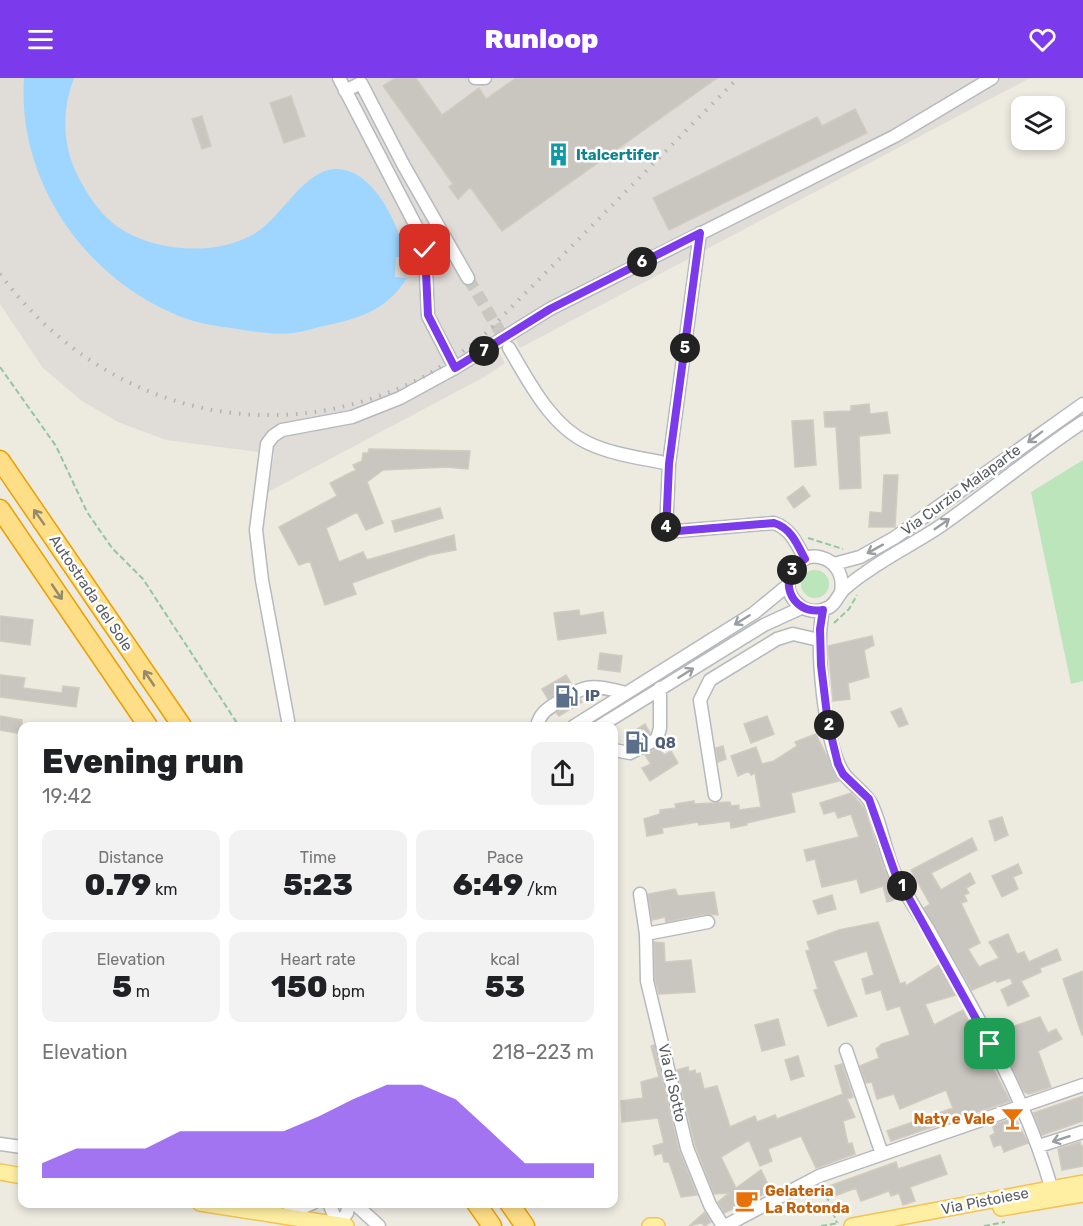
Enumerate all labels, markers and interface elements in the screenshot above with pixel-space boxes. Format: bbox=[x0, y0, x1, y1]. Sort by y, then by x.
icon: menu bbox=[24, 23, 57, 56]
text: Runloop bbox=[484, 23, 599, 55]
icon: heart bbox=[1026, 23, 1059, 56]
map controls bbox=[1011, 96, 1065, 150]
button: layers bbox=[1011, 96, 1065, 150]
building icon: Italcertifer bbox=[545, 142, 571, 168]
place label: Italcertifer bbox=[576, 146, 659, 164]
pin bbox=[399, 224, 450, 275]
icon: check bbox=[408, 233, 441, 266]
pin: 6 bbox=[627, 247, 657, 277]
text: 6 bbox=[637, 252, 647, 271]
pin: 5 bbox=[670, 333, 700, 363]
pin: 7 bbox=[469, 336, 499, 366]
text: 5 bbox=[680, 338, 690, 357]
text: 7 bbox=[479, 341, 489, 360]
one-way arrow bbox=[1027, 431, 1043, 444]
street label: Via Curzio Malaparte bbox=[898, 441, 1024, 539]
one-way arrow bbox=[33, 509, 45, 525]
pin: 4 bbox=[651, 512, 681, 542]
text: 4 bbox=[661, 517, 671, 536]
one-way arrow bbox=[933, 518, 949, 530]
street label: Autostrada del Sole bbox=[45, 531, 137, 655]
one-way arrow bbox=[867, 544, 885, 555]
pin: 3 bbox=[777, 555, 807, 585]
text: 3 bbox=[787, 560, 797, 579]
one-way arrow bbox=[51, 584, 63, 600]
one-way arrow bbox=[734, 615, 751, 627]
one-way arrow bbox=[677, 666, 694, 679]
one-way arrow bbox=[143, 670, 155, 686]
fuel station icon: IP bbox=[554, 683, 580, 709]
place label: IP bbox=[585, 687, 600, 705]
pin: 2 bbox=[814, 710, 844, 740]
text: 2 bbox=[824, 715, 834, 734]
fuel station icon: Q8 bbox=[624, 730, 650, 756]
place label: Q8 bbox=[655, 734, 676, 752]
text: Evening run bbox=[42, 742, 244, 781]
button: share bbox=[531, 742, 594, 805]
text: 19:42 bbox=[42, 784, 92, 808]
text: Distance bbox=[98, 848, 164, 867]
text: Time bbox=[300, 848, 336, 867]
text: Pace bbox=[487, 848, 523, 867]
text: 0.79 bbox=[84, 867, 151, 903]
text: 5:23 bbox=[283, 867, 353, 903]
text: 6:49 bbox=[453, 867, 523, 903]
pin: 1 bbox=[887, 871, 917, 901]
text: 1 bbox=[898, 876, 906, 895]
text: km bbox=[151, 880, 178, 899]
text: /km bbox=[523, 880, 557, 899]
text: Elevation bbox=[97, 950, 165, 969]
text: Heart rate bbox=[280, 950, 356, 969]
text: kcal bbox=[490, 950, 520, 969]
text: 5 bbox=[112, 969, 132, 1005]
text: 150 bbox=[271, 969, 328, 1005]
text: 53 bbox=[485, 969, 525, 1005]
text: m bbox=[132, 982, 150, 1001]
text: bpm bbox=[328, 982, 365, 1001]
pin bbox=[964, 1018, 1015, 1069]
icon: arrive bbox=[973, 1027, 1006, 1060]
text: Elevation bbox=[42, 1040, 128, 1064]
text: 218–223 m bbox=[492, 1040, 594, 1064]
street label: Via di Sotto bbox=[654, 1042, 690, 1124]
bar icon: Naty e Vale bbox=[1000, 1106, 1026, 1132]
place label: Naty e Vale bbox=[913, 1110, 995, 1128]
one-way arrow bbox=[1052, 1134, 1071, 1145]
place label: Gelateria La Rotonda bbox=[765, 1182, 850, 1217]
street label: Via Pistoiese bbox=[940, 1184, 1030, 1218]
cafe icon: Gelateria La Rotonda bbox=[734, 1187, 760, 1213]

